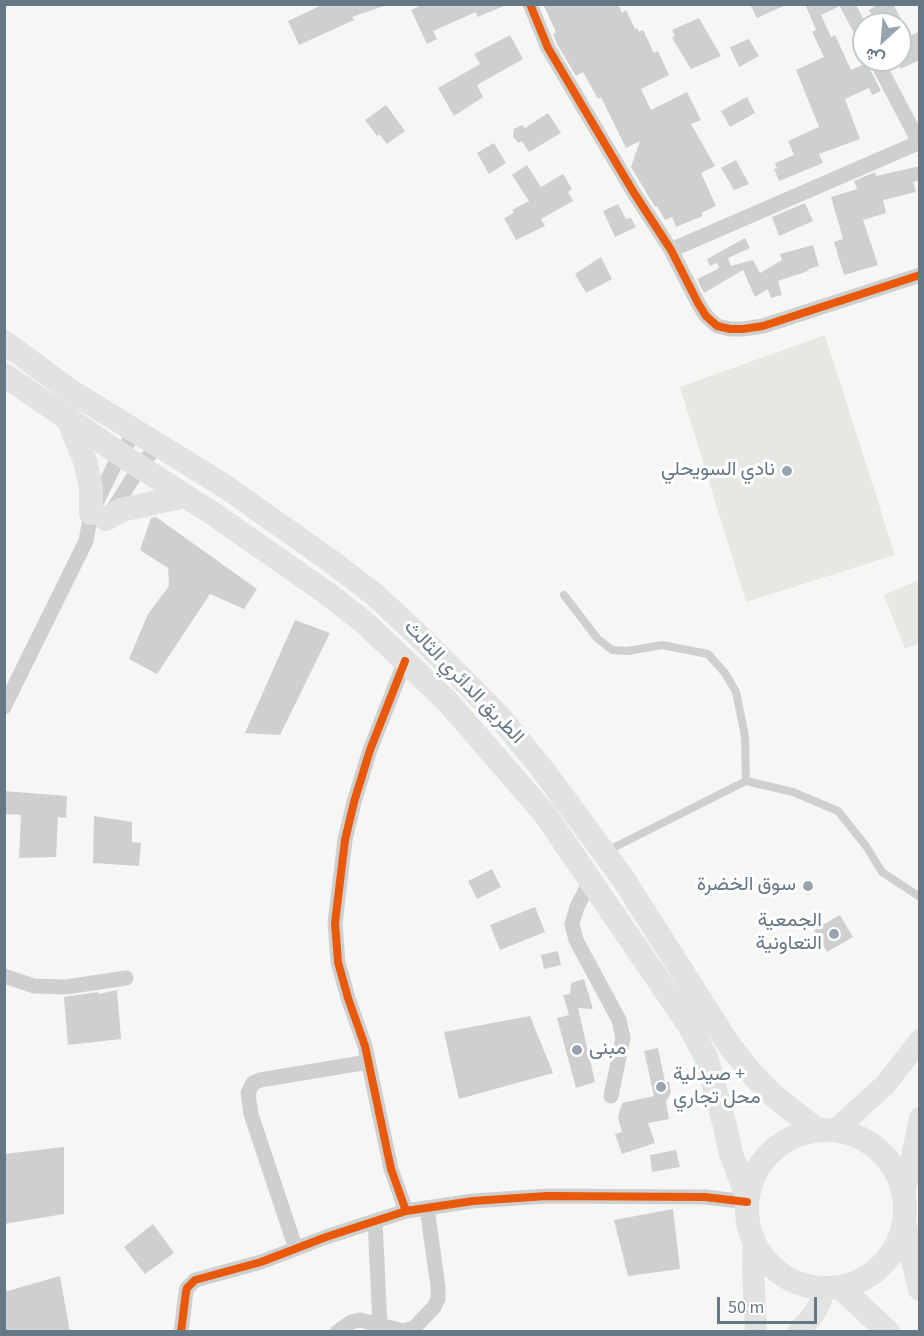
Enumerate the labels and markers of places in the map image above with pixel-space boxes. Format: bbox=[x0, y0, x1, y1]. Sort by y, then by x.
place label: نادي السويحلي bbox=[661, 459, 775, 483]
marker: نادي السويحلي bbox=[780, 464, 794, 478]
place label: سوق الخضرة bbox=[697, 874, 796, 898]
marker: سوق الخضرة bbox=[801, 879, 815, 893]
place label: الجمعية التعاونية bbox=[756, 910, 822, 957]
marker: الجمعية التعاونية bbox=[827, 927, 841, 941]
place label: مبنى bbox=[589, 1038, 626, 1062]
marker: مبنى bbox=[570, 1043, 584, 1057]
place label: صيدلية + محل تجاري bbox=[673, 1064, 761, 1111]
marker: صيدلية + محل تجاري bbox=[654, 1080, 668, 1094]

